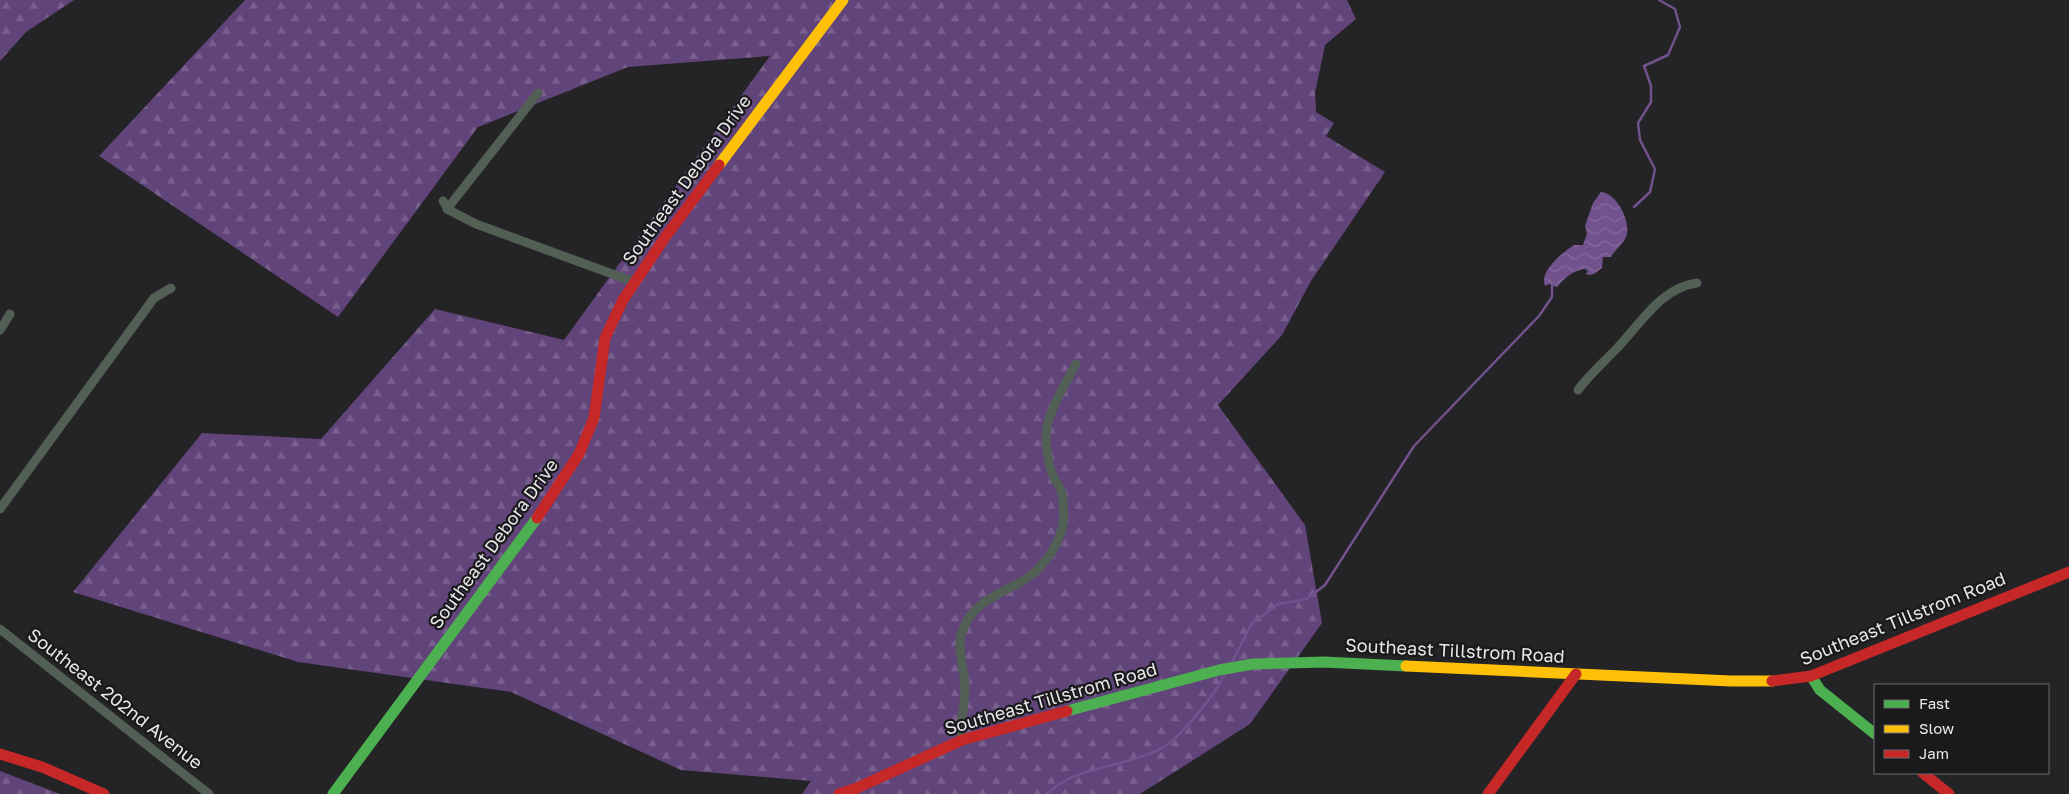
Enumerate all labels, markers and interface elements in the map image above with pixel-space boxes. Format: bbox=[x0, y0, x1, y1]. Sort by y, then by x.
street label: Southeast Debora Drive bbox=[617, 90, 755, 269]
street label: Southeast Debora Drive bbox=[424, 454, 562, 633]
street label: Southeast Tillstrom Road bbox=[1797, 567, 2009, 669]
street label: Southeast 202nd Avenue bbox=[24, 623, 207, 773]
street label: Southeast Tillstrom Road bbox=[1345, 633, 1565, 667]
street label: Southeast Tillstrom Road bbox=[942, 657, 1159, 739]
legend bbox=[1874, 684, 2049, 774]
text: Fast bbox=[1919, 694, 1950, 712]
text: Slow bbox=[1919, 719, 1954, 737]
text: Jam bbox=[1919, 744, 1949, 762]

